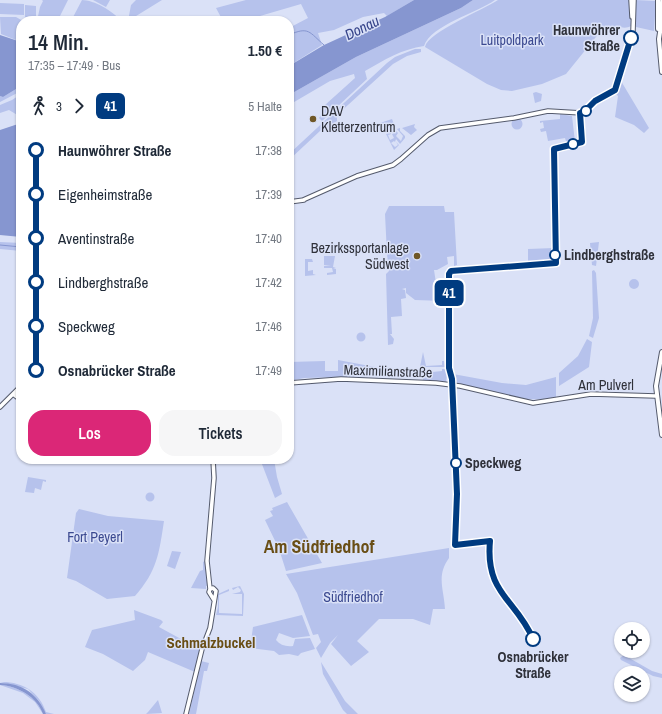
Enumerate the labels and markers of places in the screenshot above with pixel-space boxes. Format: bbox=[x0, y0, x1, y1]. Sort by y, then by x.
place label: Haunwöhrer Straße bbox=[553, 21, 621, 55]
marker: Haunwöhrer Straße bbox=[623, 30, 639, 46]
place label: DAV Kletterzentrum bbox=[321, 102, 396, 136]
unlabelled marker bbox=[580, 105, 592, 117]
marker: DAV Kletterzentrum bbox=[308, 114, 318, 124]
unlabelled marker bbox=[567, 138, 579, 150]
place label: Bezirkssportanlage Südwest bbox=[311, 239, 409, 273]
place label: Lindberghstraße bbox=[564, 246, 655, 264]
marker: Lindberghstraße bbox=[549, 249, 561, 261]
marker: Bezirkssportanlage Südwest bbox=[412, 251, 422, 261]
place label: Speckweg bbox=[465, 454, 521, 472]
marker: Speckweg bbox=[450, 457, 462, 469]
marker: Osnabrücker Straße bbox=[525, 631, 541, 647]
place label: Osnabrücker Straße bbox=[498, 648, 569, 682]

